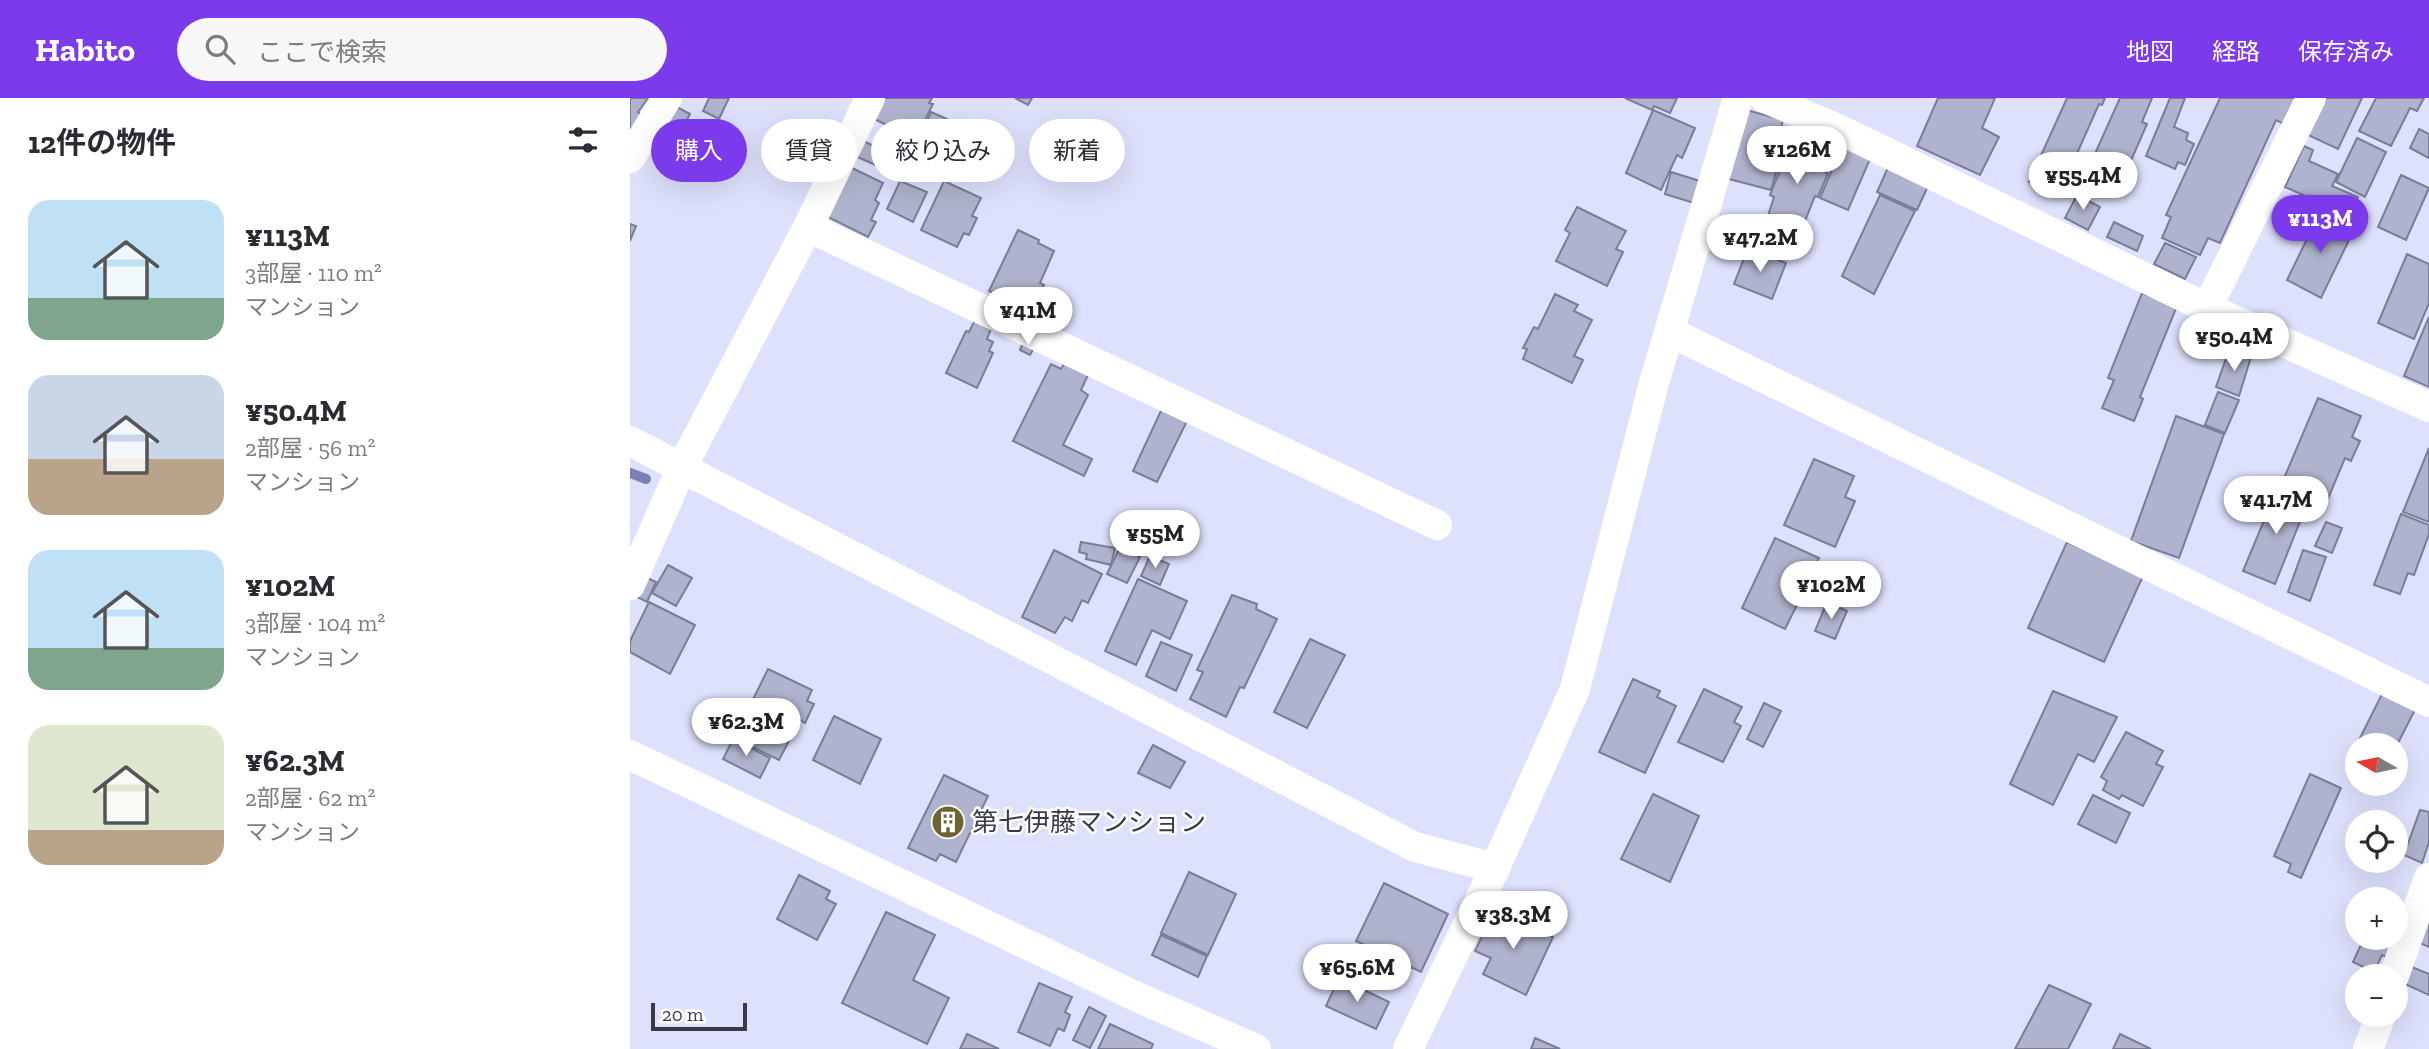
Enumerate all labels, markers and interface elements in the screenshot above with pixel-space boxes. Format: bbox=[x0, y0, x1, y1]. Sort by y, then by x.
search box bbox=[177, 18, 667, 81]
text: Habito bbox=[35, 30, 135, 69]
icon: search bbox=[201, 30, 239, 68]
text: ここで検索 bbox=[257, 36, 387, 68]
text: 地図 bbox=[2126, 37, 2174, 66]
text: 経路 bbox=[2212, 37, 2260, 66]
text: 保存済み bbox=[2298, 37, 2394, 66]
chip: 購入 bbox=[651, 119, 747, 182]
chip: 賃貸 bbox=[761, 119, 857, 182]
chip: 絞り込み bbox=[871, 119, 1015, 182]
chip: 新着 bbox=[1029, 119, 1125, 182]
icon: filters bbox=[564, 121, 602, 159]
text: 12件の物件 bbox=[28, 125, 176, 161]
pin: ¥126M bbox=[1748, 126, 1846, 186]
text: ¥126M bbox=[1763, 135, 1831, 163]
pin: ¥55.4M bbox=[2026, 152, 2140, 212]
text: ¥55.4M bbox=[2045, 161, 2121, 189]
pin: ¥113M bbox=[2271, 195, 2369, 255]
text: ¥113M bbox=[2287, 204, 2353, 232]
pin: ¥47.2M bbox=[1703, 214, 1817, 274]
text: ¥113M bbox=[245, 218, 330, 254]
text: ¥47.2M bbox=[1722, 223, 1798, 251]
icon: home bbox=[84, 228, 168, 312]
text: 3部屋 · 110 m² bbox=[245, 259, 382, 287]
pin: ¥41M bbox=[987, 288, 1069, 347]
text: マンション bbox=[245, 293, 360, 321]
text: ¥41M bbox=[1000, 296, 1056, 324]
pin: ¥50.4M bbox=[2177, 314, 2291, 373]
text: ¥50.4M bbox=[2195, 322, 2273, 350]
text: ¥50.4M bbox=[245, 393, 347, 429]
icon: home bbox=[84, 403, 168, 487]
text: 2部屋 · 56 m² bbox=[245, 434, 375, 462]
text: マンション bbox=[245, 468, 360, 496]
pin: ¥41.7M bbox=[2219, 476, 2333, 536]
text: ¥41.7M bbox=[2240, 485, 2312, 513]
pin: ¥55M bbox=[1114, 510, 1196, 570]
text: ¥55M bbox=[1126, 519, 1184, 547]
pin: ¥102M bbox=[1782, 561, 1880, 621]
text: ¥102M bbox=[245, 568, 335, 604]
text: ¥102M bbox=[1796, 570, 1866, 598]
icon: home bbox=[84, 578, 168, 662]
text: 3部屋 · 104 m² bbox=[245, 609, 385, 637]
text: マンション bbox=[245, 643, 360, 671]
pin: ¥62.3M bbox=[689, 698, 803, 758]
text: ¥62.3M bbox=[708, 707, 784, 735]
north arrow bbox=[2345, 733, 2408, 796]
map controls bbox=[2345, 733, 2408, 1027]
text: ¥62.3M bbox=[245, 743, 345, 779]
icon: home bbox=[84, 753, 168, 837]
text: 2部屋 · 62 m² bbox=[245, 784, 375, 812]
building icon: 第七伊藤マンション bbox=[929, 803, 967, 841]
place label: 第七伊藤マンション bbox=[972, 806, 1206, 838]
button: locate bbox=[2345, 810, 2408, 873]
text: マンション bbox=[245, 818, 360, 846]
button: + bbox=[2345, 887, 2408, 950]
pin: ¥38.3M bbox=[1456, 892, 1570, 951]
text: ¥38.3M bbox=[1475, 900, 1551, 928]
pin: ¥65.6M bbox=[1300, 944, 1414, 1004]
text: ¥65.6M bbox=[1319, 953, 1395, 981]
button: − bbox=[2345, 964, 2408, 1027]
scale bar bbox=[651, 1000, 747, 1032]
text: 20 m bbox=[662, 1003, 703, 1026]

